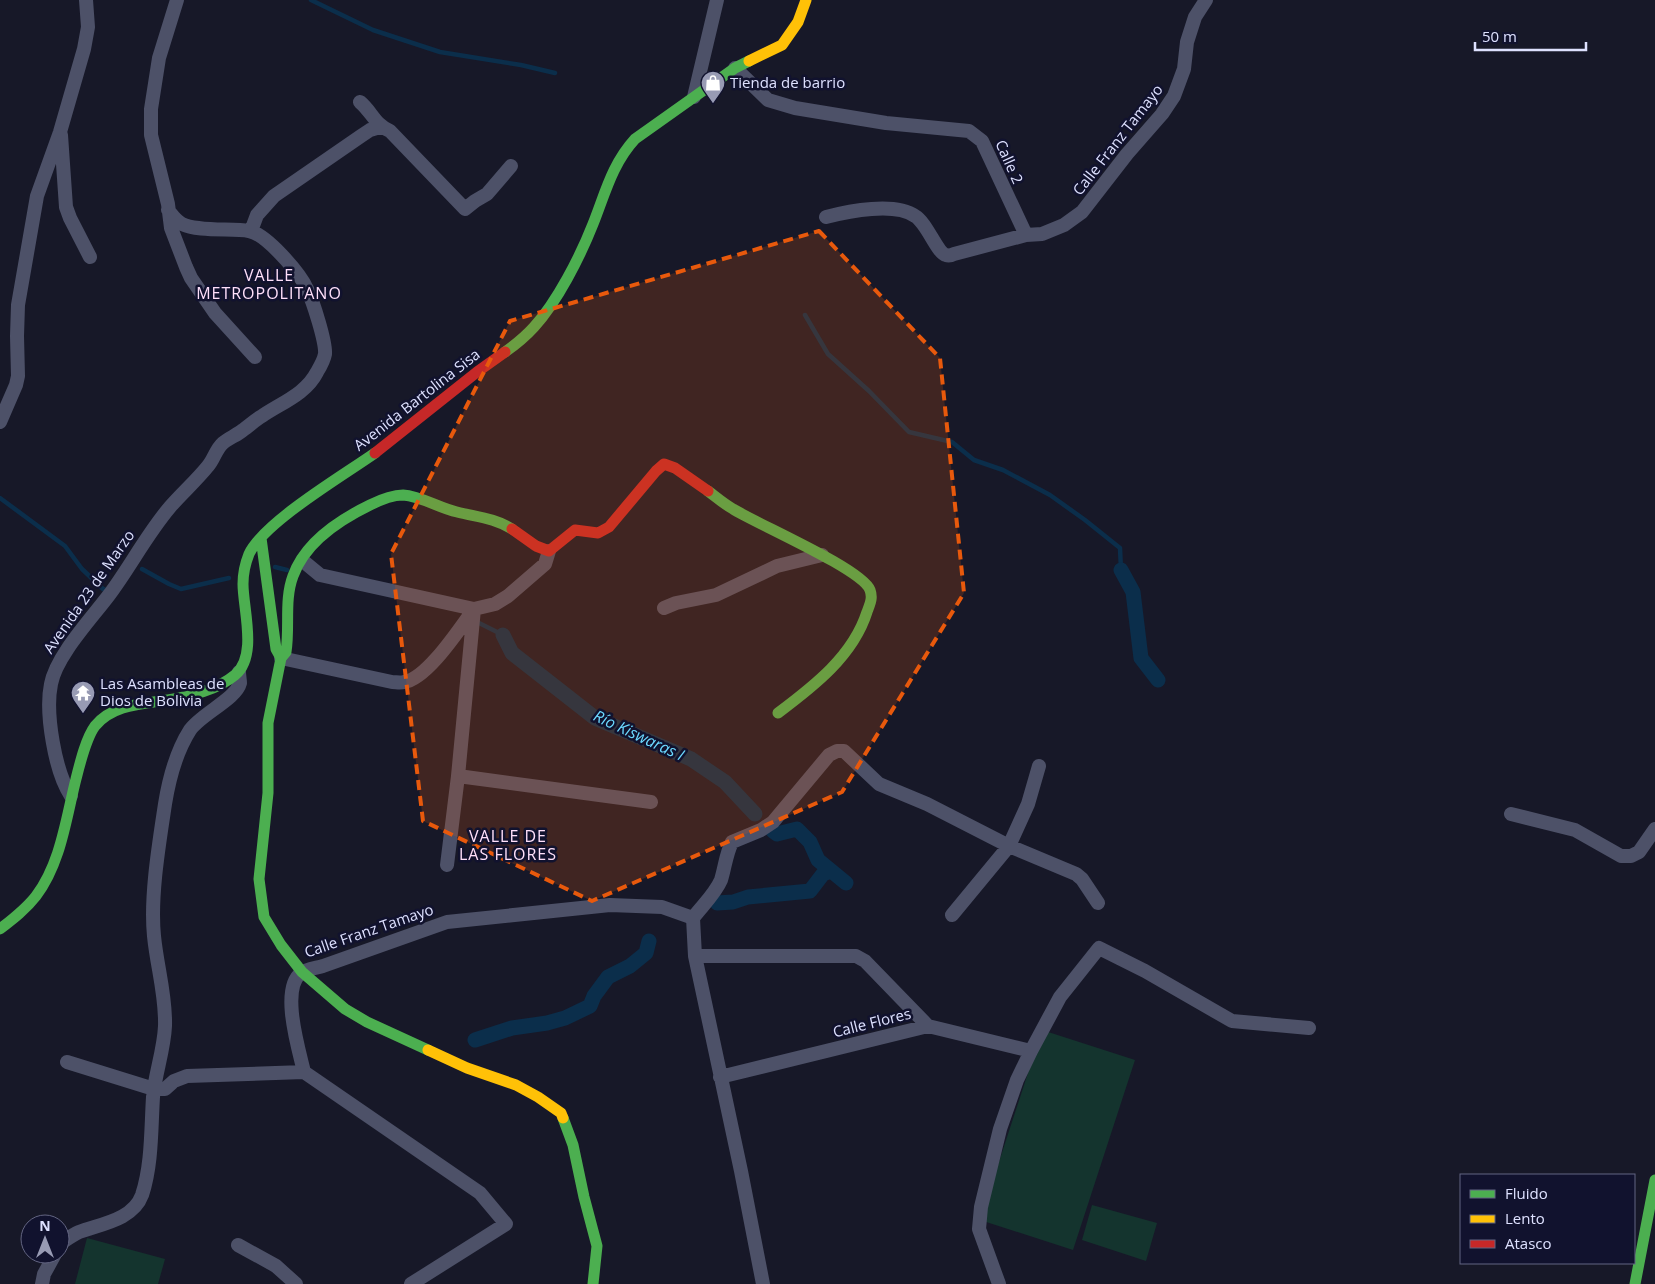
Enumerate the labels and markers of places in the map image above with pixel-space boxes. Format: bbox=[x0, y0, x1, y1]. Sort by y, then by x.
shop icon: Tienda de barrio bbox=[700, 70, 726, 104]
place label: Tienda de barrio bbox=[730, 72, 845, 92]
place label: Las Asambleas de Dios de Bolivia bbox=[100, 673, 224, 710]
temple icon: Las Asambleas de Dios de Bolivia bbox=[70, 680, 96, 714]

